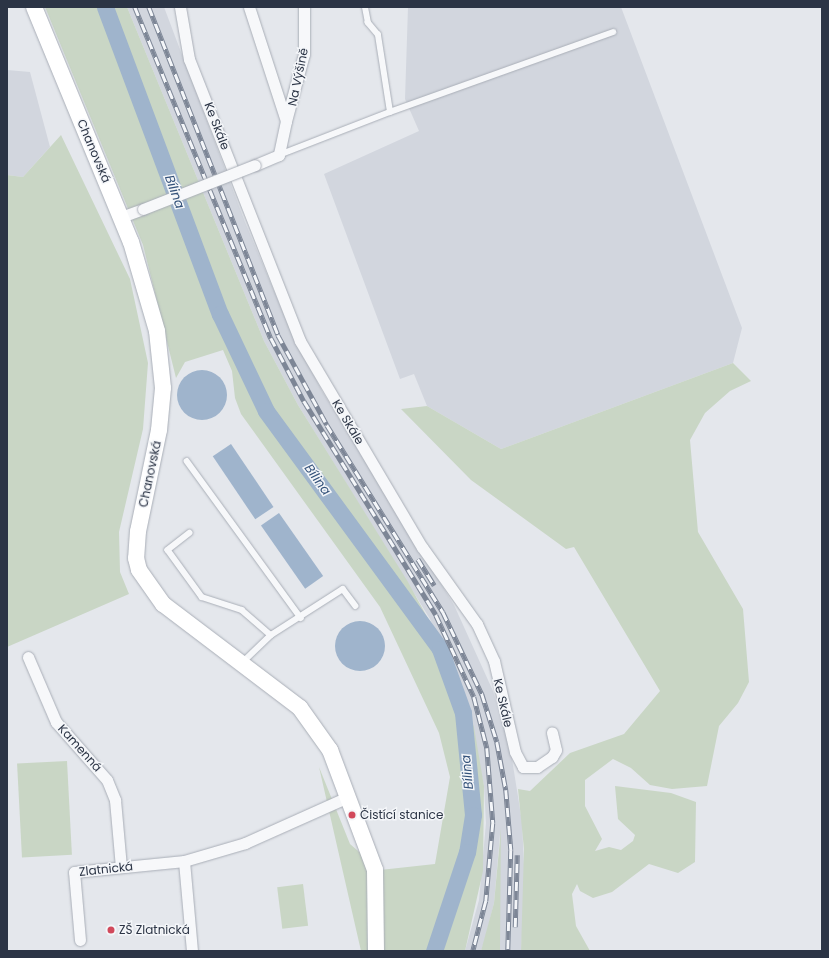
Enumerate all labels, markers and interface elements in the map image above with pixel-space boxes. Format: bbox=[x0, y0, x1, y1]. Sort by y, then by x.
street label: Na Výšině bbox=[285, 47, 311, 107]
street label: Ke Skále bbox=[201, 100, 233, 152]
street label: Chanovská bbox=[74, 117, 114, 185]
water label: Bílina bbox=[161, 173, 187, 211]
street label: Ke Skále bbox=[329, 397, 367, 447]
street label: Chanovská bbox=[136, 439, 164, 509]
water label: Bílina bbox=[301, 461, 333, 499]
street label: Ke Skále bbox=[490, 677, 516, 729]
street label: Kamenná bbox=[55, 721, 105, 775]
water label: Bílina bbox=[459, 754, 477, 790]
place label: Čistící stanice bbox=[360, 808, 443, 822]
marker: Čistící stanice bbox=[347, 810, 357, 820]
street label: Zlatnická bbox=[78, 859, 134, 879]
place label: ZŠ Zlatnická bbox=[119, 923, 190, 937]
marker: ZŠ Zlatnická bbox=[106, 925, 116, 935]

